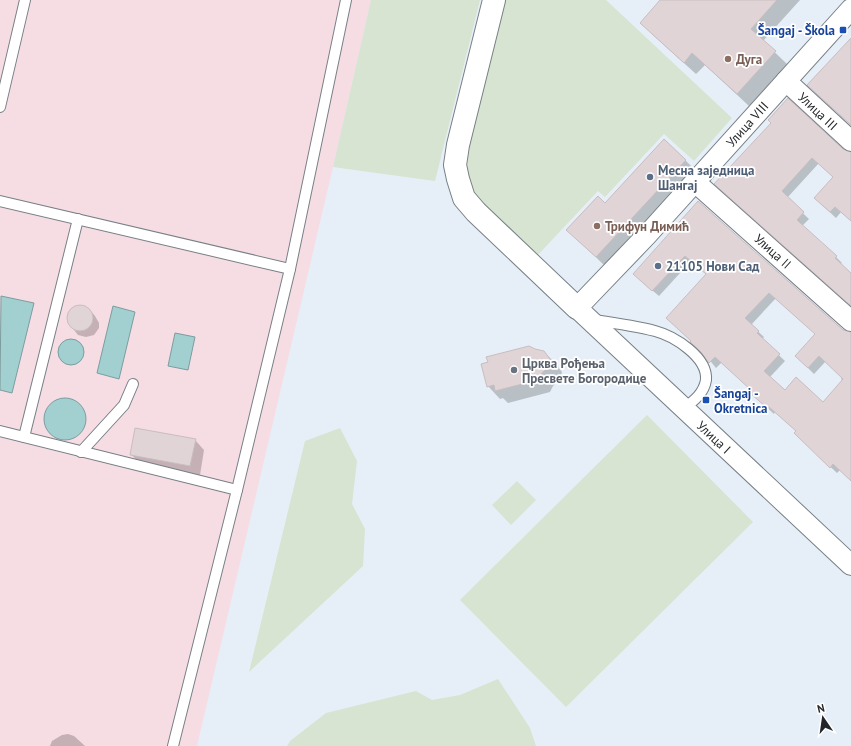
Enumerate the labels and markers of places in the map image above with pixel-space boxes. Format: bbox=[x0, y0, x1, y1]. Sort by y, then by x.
place label: Šangaj - Škola bbox=[758, 22, 835, 39]
marker: Šangaj - Škola bbox=[838, 25, 848, 35]
place label: Дуга bbox=[736, 51, 762, 68]
marker: Дуга bbox=[723, 54, 733, 64]
place label: Месна заједница Шангај bbox=[658, 162, 754, 194]
marker: Месна заједница Шангај bbox=[645, 172, 655, 182]
place label: Трифун Димић bbox=[605, 218, 689, 235]
marker: Трифун Димић bbox=[592, 221, 602, 231]
place label: 21105 Нови Сад bbox=[666, 258, 760, 275]
marker: 21105 Нови Сад bbox=[653, 261, 663, 271]
place label: Црква Рођења Пресвете Богородице bbox=[522, 355, 647, 387]
marker: Црква Рођења Пресвете Богородице bbox=[509, 365, 519, 375]
place label: Šangaj - Okretnica bbox=[714, 385, 767, 417]
marker: Šangaj - Okretnica bbox=[701, 395, 711, 405]

